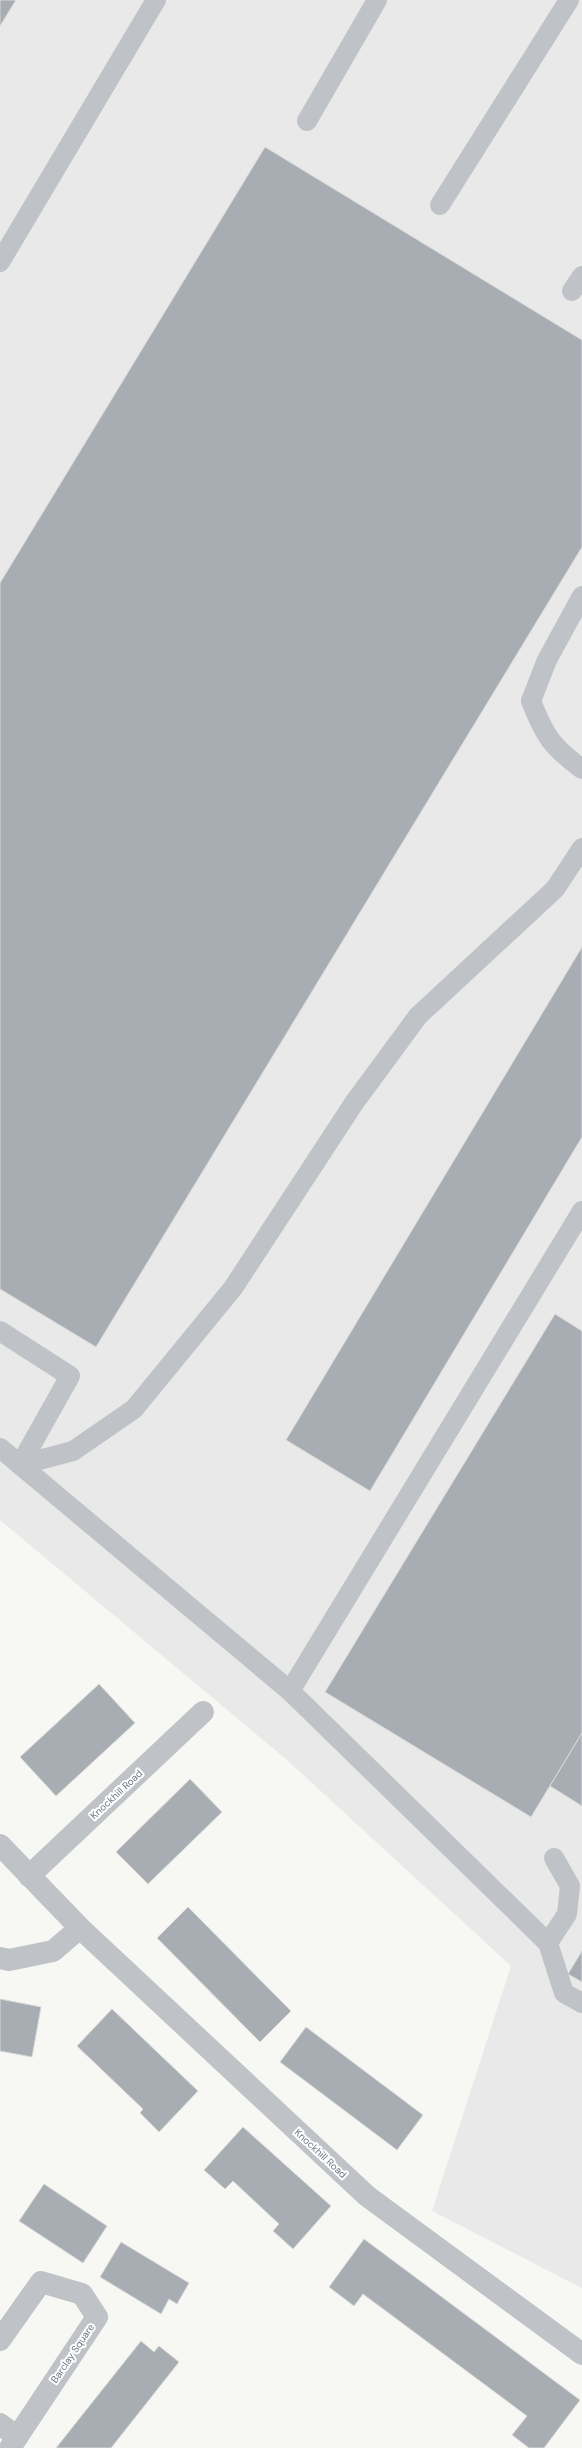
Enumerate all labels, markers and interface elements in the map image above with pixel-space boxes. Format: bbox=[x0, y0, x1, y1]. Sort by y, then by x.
street label: Knockhill Road bbox=[87, 1767, 145, 1822]
street label: Knockhill Road bbox=[292, 2126, 350, 2181]
street label: Barclay Square bbox=[48, 2321, 97, 2385]

